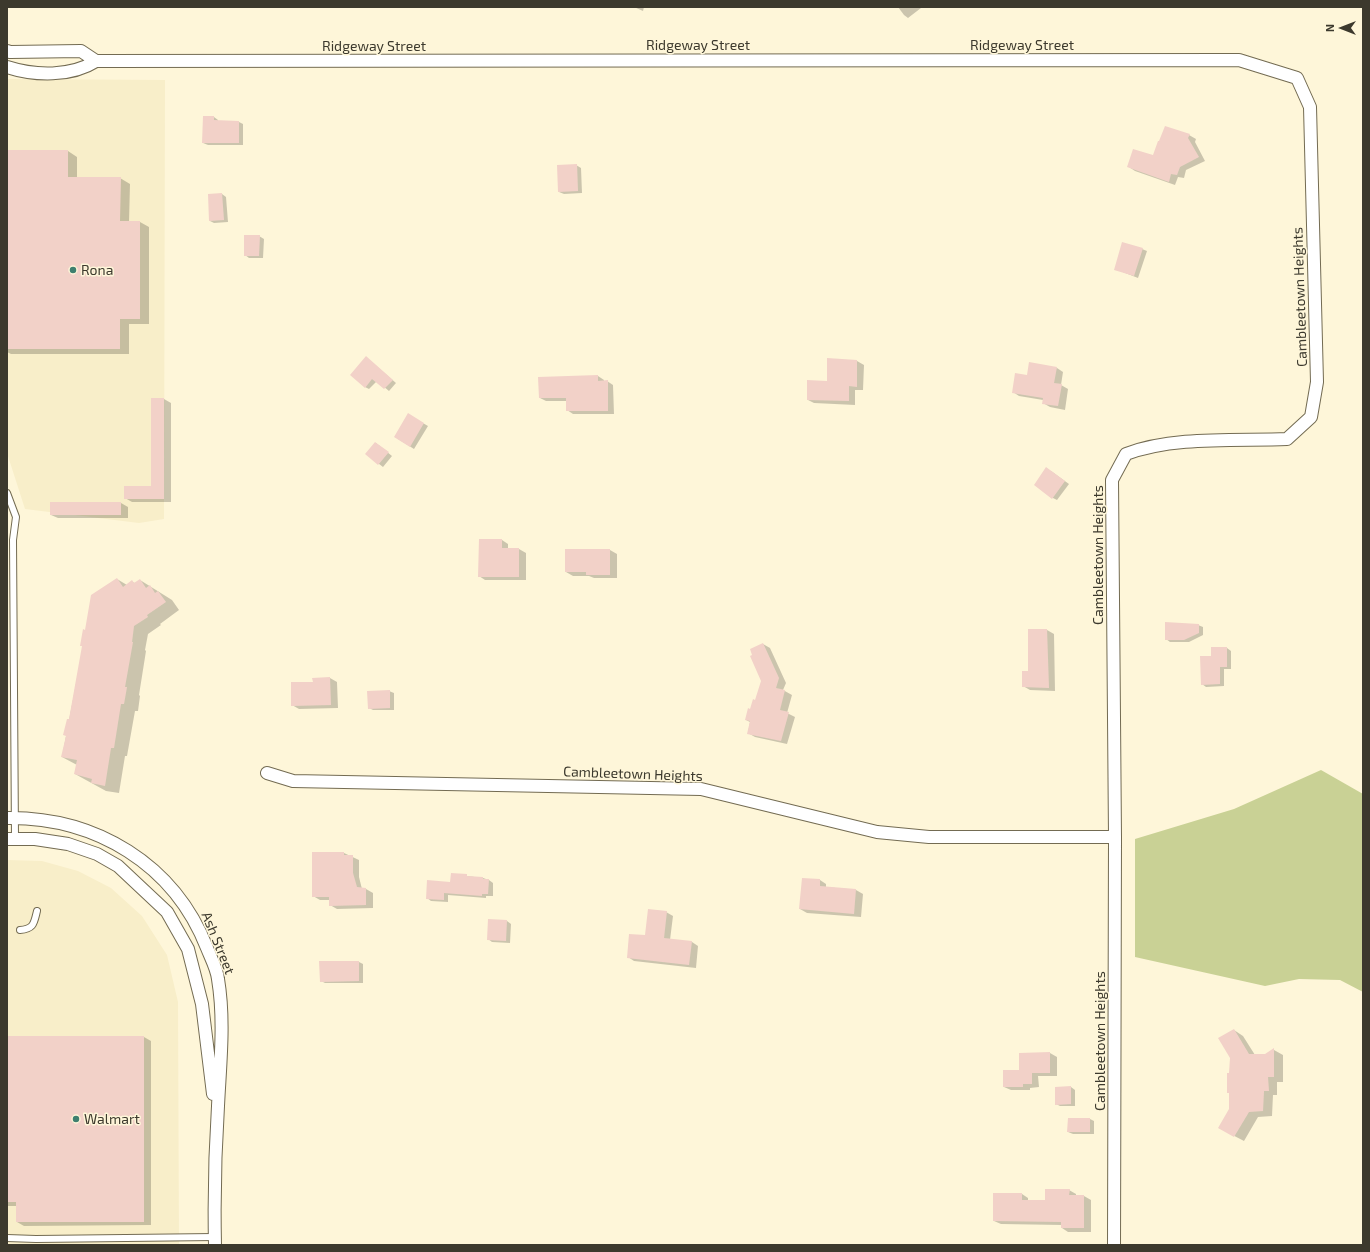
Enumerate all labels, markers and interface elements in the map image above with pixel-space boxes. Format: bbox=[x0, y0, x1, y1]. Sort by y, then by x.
north arrow bbox=[1322, 8, 1362, 48]
text: N bbox=[1323, 24, 1336, 32]
street label: Ridgeway Street bbox=[646, 37, 750, 53]
street label: Ridgeway Street bbox=[970, 37, 1074, 53]
street label: Ridgeway Street bbox=[322, 38, 426, 54]
street label: Cambleetown Heights bbox=[1289, 227, 1311, 367]
place label: Rona bbox=[81, 262, 113, 278]
marker: Rona bbox=[68, 265, 78, 275]
street label: Cambleetown Heights bbox=[1090, 485, 1106, 625]
street label: Cambleetown Heights bbox=[563, 763, 703, 785]
street label: Ash Street bbox=[198, 909, 238, 977]
street label: Cambleetown Heights bbox=[1092, 971, 1108, 1111]
place label: Walmart bbox=[84, 1111, 140, 1127]
marker: Walmart bbox=[71, 1114, 81, 1124]

